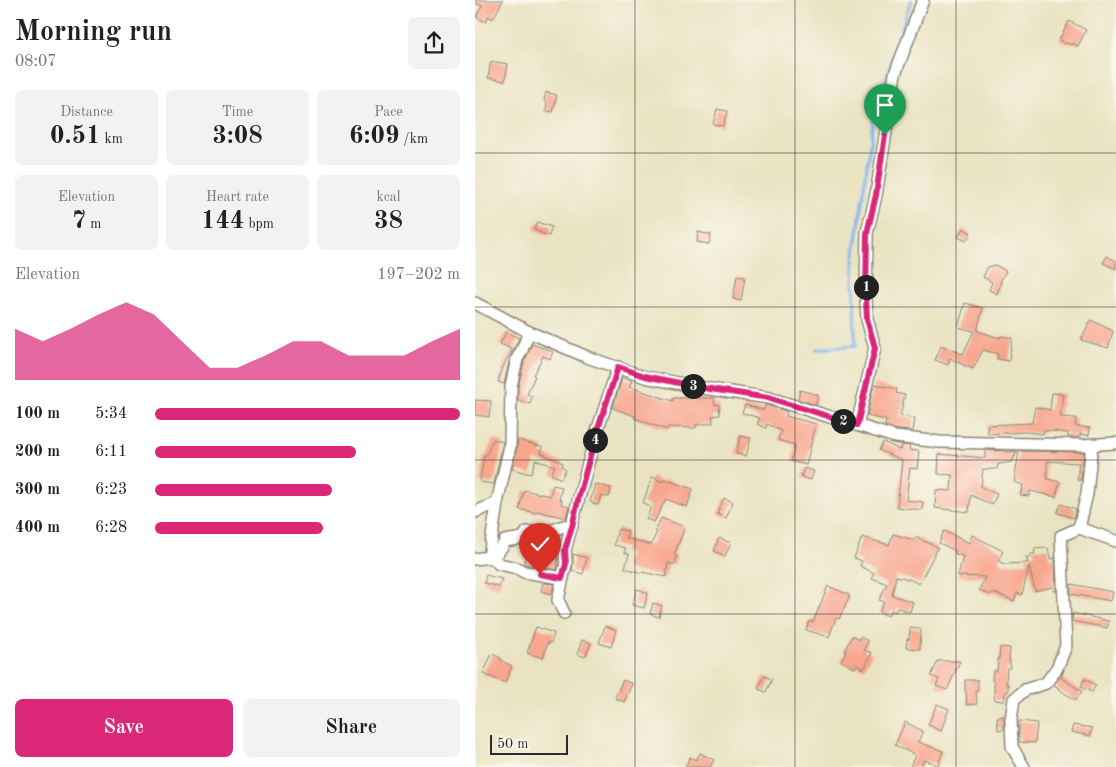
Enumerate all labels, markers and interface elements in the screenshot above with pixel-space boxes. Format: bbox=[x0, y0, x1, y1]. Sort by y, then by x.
button: share bbox=[408, 17, 460, 69]
text: Morning run bbox=[15, 19, 172, 47]
text: 08:07 bbox=[15, 54, 57, 70]
pin bbox=[864, 84, 906, 135]
icon: arrive bbox=[871, 91, 899, 119]
text: Distance bbox=[60, 105, 113, 119]
text: Time bbox=[222, 105, 253, 119]
text: Pace bbox=[374, 105, 403, 119]
text: 0.51 bbox=[50, 124, 101, 149]
text: 3:08 bbox=[212, 124, 263, 149]
text: 6:09 bbox=[349, 124, 399, 149]
text: km bbox=[101, 132, 123, 146]
text: /km bbox=[399, 132, 428, 146]
text: Elevation bbox=[58, 190, 115, 204]
text: Heart rate bbox=[206, 190, 269, 204]
text: kcal bbox=[376, 190, 401, 204]
text: 7 bbox=[72, 209, 86, 234]
text: 144 bbox=[201, 209, 245, 234]
text: 38 bbox=[374, 209, 403, 234]
text: m bbox=[86, 217, 101, 231]
text: bpm bbox=[245, 217, 274, 231]
text: Elevation bbox=[15, 267, 80, 283]
text: 197–202 m bbox=[377, 267, 460, 283]
pin: 1 bbox=[853, 274, 879, 300]
text: 1 bbox=[862, 280, 871, 294]
pin: 3 bbox=[681, 374, 705, 398]
text: 3 bbox=[689, 379, 698, 393]
text: 100 m bbox=[15, 406, 60, 422]
text: 5:34 bbox=[95, 406, 127, 422]
pin: 2 bbox=[831, 408, 855, 434]
text: 2 bbox=[839, 414, 848, 428]
pin: 4 bbox=[583, 428, 607, 452]
text: 4 bbox=[591, 433, 600, 447]
text: 200 m bbox=[15, 444, 60, 460]
text: 6:11 bbox=[95, 444, 127, 460]
text: 300 m bbox=[15, 482, 60, 498]
text: 6:23 bbox=[95, 482, 127, 498]
text: 400 m bbox=[15, 520, 60, 536]
text: 6:28 bbox=[95, 520, 127, 536]
pin bbox=[519, 523, 561, 574]
icon: check bbox=[526, 530, 554, 558]
button: Save bbox=[15, 699, 233, 757]
button: Share bbox=[243, 699, 460, 757]
scale bar bbox=[490, 732, 567, 755]
text: 50 m bbox=[497, 737, 528, 751]

